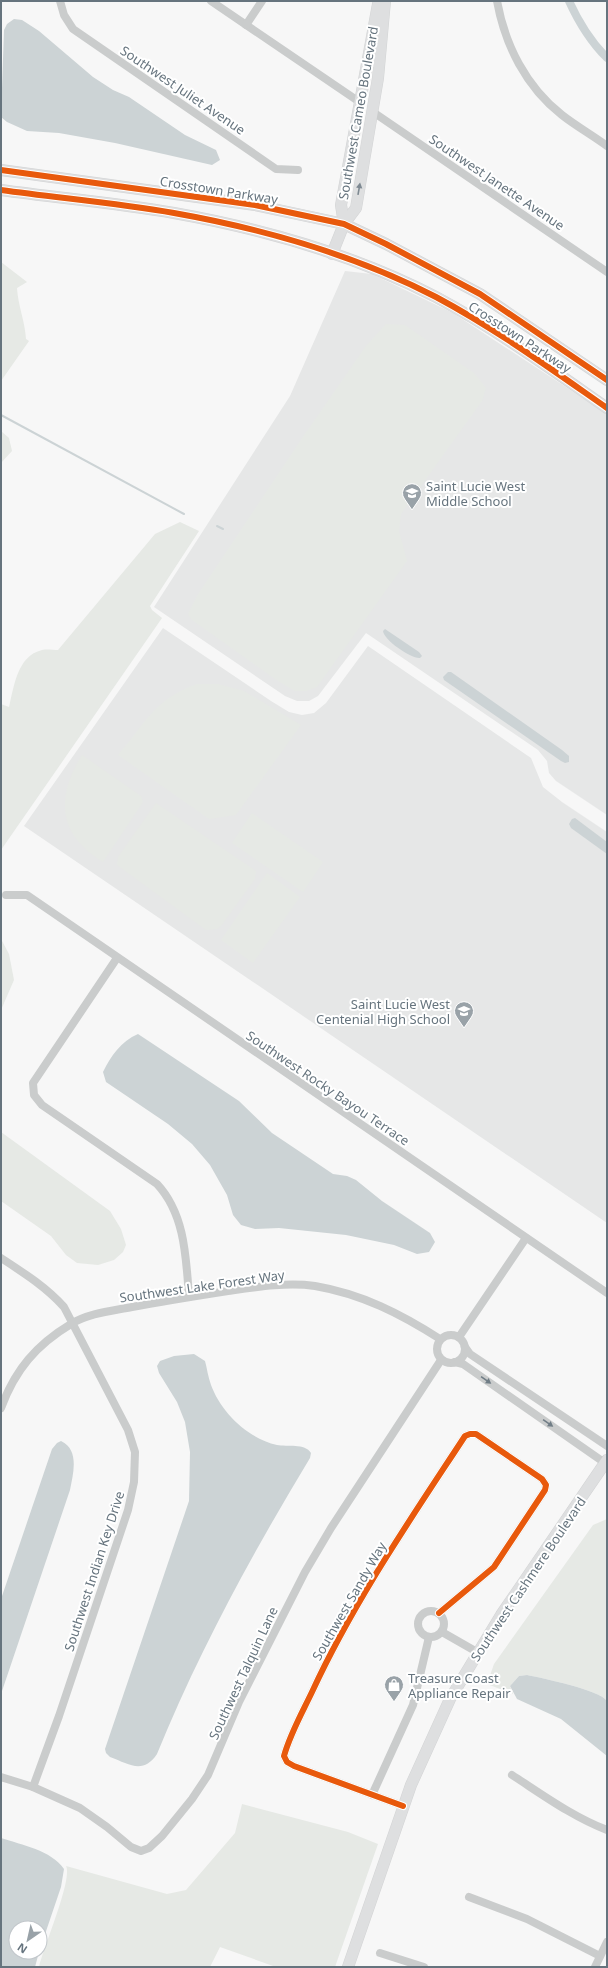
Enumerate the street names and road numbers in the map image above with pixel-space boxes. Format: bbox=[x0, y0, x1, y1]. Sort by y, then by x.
street label: Southwest Cameo Boulevard bbox=[334, 25, 382, 201]
street label: Southwest Juliet Avenue bbox=[117, 41, 249, 139]
street label: Southwest Janette Avenue bbox=[426, 130, 568, 234]
street label: Crosstown Parkway bbox=[159, 172, 280, 208]
street label: Crosstown Parkway bbox=[465, 297, 575, 377]
street label: Southwest Rocky Bayou Terrace bbox=[243, 1026, 413, 1150]
street label: Southwest Lake Forest Way bbox=[118, 1265, 286, 1306]
street label: Southwest Indian Key Drive bbox=[60, 1489, 128, 1653]
street label: Southwest Cashmere Boulevard bbox=[466, 1493, 590, 1665]
street label: Southwest Sandy Way bbox=[308, 1538, 390, 1663]
street label: Southwest Talquin Lane bbox=[204, 1604, 282, 1742]

